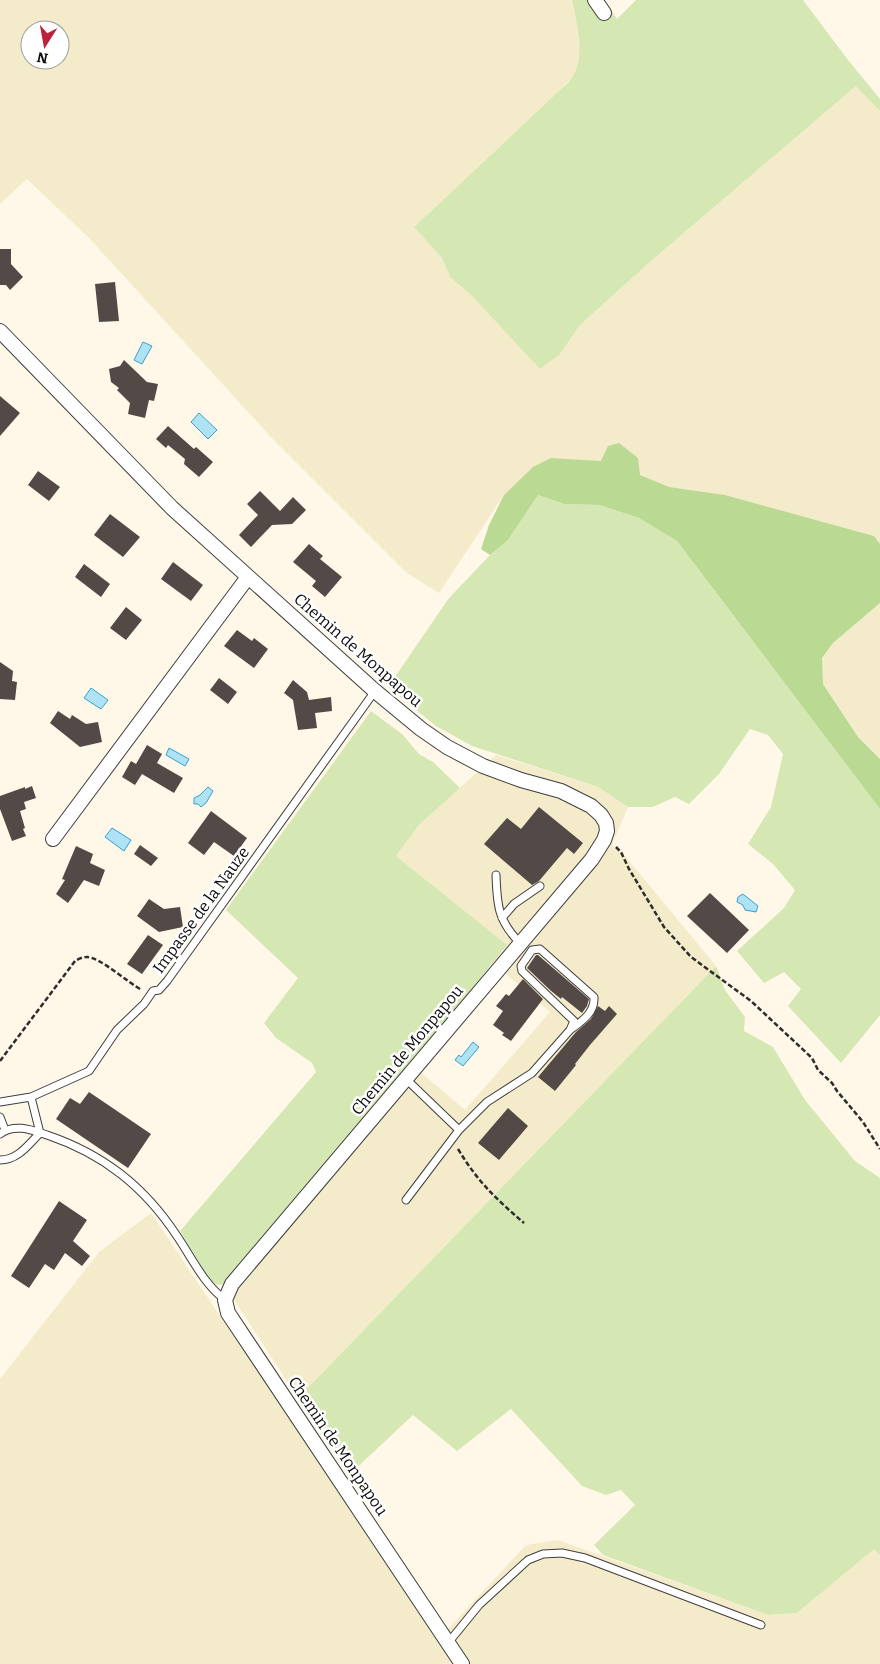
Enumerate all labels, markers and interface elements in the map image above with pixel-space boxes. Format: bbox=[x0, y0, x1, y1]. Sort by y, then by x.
north arrow bbox=[20, 20, 70, 70]
text: N bbox=[36, 48, 50, 67]
street label: Chemin de Monpapou bbox=[290, 589, 426, 711]
street label: Impasse de la Nauze bbox=[149, 843, 253, 977]
street label: Chemin de Monpapou bbox=[347, 981, 467, 1119]
street label: Chemin de Monpapou bbox=[284, 1373, 392, 1519]

